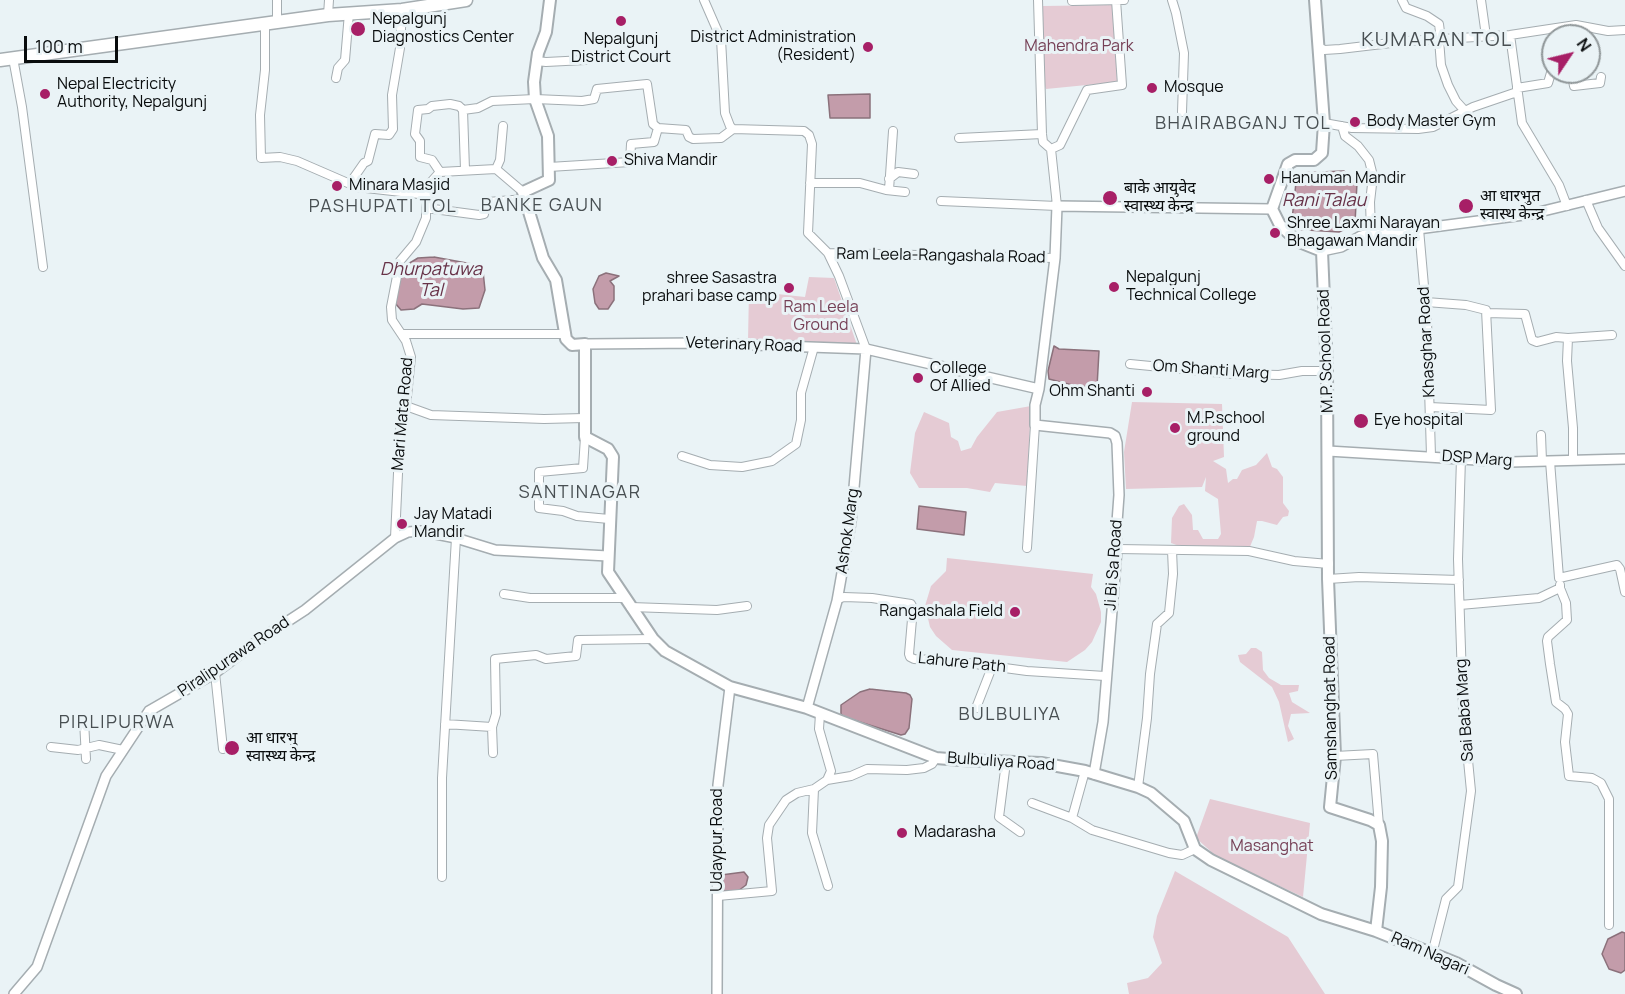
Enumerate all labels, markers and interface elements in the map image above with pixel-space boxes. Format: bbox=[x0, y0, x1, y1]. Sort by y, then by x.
place label: Nepalgunj Diagnostics Center bbox=[372, 10, 514, 48]
marker: Nepalgunj District Court bbox=[614, 14, 628, 28]
marker: Nepalgunj Diagnostics Center bbox=[349, 20, 367, 38]
scale bar bbox=[27, 24, 122, 62]
north arrow bbox=[1541, 24, 1601, 84]
place label: District Administration (Resident) bbox=[690, 28, 856, 66]
district label: KUMARAN TOL bbox=[1361, 28, 1513, 52]
place label: Nepalgunj District Court bbox=[571, 30, 671, 68]
text: 100 m bbox=[35, 34, 83, 58]
text: N bbox=[1572, 34, 1596, 56]
park label: Mahendra Park bbox=[1024, 37, 1134, 57]
marker: District Administration (Resident) bbox=[861, 40, 875, 54]
place label: Nepal Electricity Authority, Nepalgunj bbox=[57, 75, 207, 113]
place label: Mosque bbox=[1164, 78, 1224, 98]
marker: Mosque bbox=[1145, 81, 1159, 95]
marker: Nepal Electricity Authority, Nepalgunj bbox=[38, 87, 52, 101]
place label: Body Master Gym bbox=[1367, 112, 1496, 132]
district label: BHAIRABGANJ TOL bbox=[1155, 113, 1331, 135]
marker: Body Master Gym bbox=[1348, 115, 1362, 129]
place label: Shiva Mandir bbox=[624, 151, 718, 171]
marker: Shiva Mandir bbox=[605, 154, 619, 168]
place label: Hanuman Mandir bbox=[1281, 169, 1406, 189]
marker: Hanuman Mandir bbox=[1262, 172, 1276, 186]
place label: Minara Masjid bbox=[349, 176, 450, 196]
marker: Minara Masjid bbox=[330, 179, 344, 193]
place label: बाके आयुवेद स्वास्थ्य केन्द्र bbox=[1124, 179, 1196, 217]
place label: आ धारभुत स्वास्थ केन्द्र bbox=[1480, 187, 1544, 225]
marker: बाके आयुवेद स्वास्थ्य केन्द्र bbox=[1101, 189, 1119, 207]
water label: Rani Talau bbox=[1282, 190, 1366, 212]
district label: BANKE GAUN bbox=[481, 195, 603, 217]
district label: PASHUPATI TOL bbox=[309, 196, 457, 218]
marker: आ धारभुत स्वास्थ केन्द्र bbox=[1457, 197, 1475, 215]
place label: Shree Laxmi Narayan Bhagawan Mandir bbox=[1287, 214, 1440, 252]
marker: Shree Laxmi Narayan Bhagawan Mandir bbox=[1268, 226, 1282, 240]
street label: Ram Leela-Rangashala Road bbox=[836, 245, 1046, 267]
water label: Dhurpatuwa Tal bbox=[380, 259, 482, 302]
place label: Nepalgunj Technical College bbox=[1126, 268, 1256, 306]
place label: shree Sasastra prahari base camp bbox=[642, 269, 777, 307]
marker: Nepalgunj Technical College bbox=[1107, 280, 1121, 294]
marker: shree Sasastra prahari base camp bbox=[782, 281, 796, 295]
street label: Khasghar Road bbox=[1415, 286, 1439, 398]
street label: M.P. School Road bbox=[1314, 289, 1338, 413]
park label: Ram Leela Ground bbox=[783, 298, 859, 336]
street label: Veterinary Road bbox=[685, 333, 803, 357]
street label: Mari Mata Road bbox=[388, 356, 418, 472]
street label: Om Shanti Marg bbox=[1152, 356, 1270, 384]
place label: College Of Allied bbox=[930, 359, 991, 397]
marker: College Of Allied bbox=[911, 371, 925, 385]
place label: Ohm Shanti bbox=[1049, 382, 1135, 402]
marker: Ohm Shanti bbox=[1140, 385, 1154, 399]
place label: M.P.school ground bbox=[1187, 409, 1265, 447]
place label: Eye hospital bbox=[1374, 411, 1463, 431]
marker: Eye hospital bbox=[1352, 412, 1370, 430]
marker: M.P.school ground bbox=[1168, 421, 1182, 435]
street label: DSP Marg bbox=[1441, 447, 1513, 471]
district label: SANTINAGAR bbox=[518, 482, 642, 504]
street label: Ashok Marg bbox=[833, 487, 863, 575]
place label: Jay Matadi Mandir bbox=[414, 505, 492, 543]
marker: Jay Matadi Mandir bbox=[395, 517, 409, 531]
street label: Ji Bi Sa Road bbox=[1101, 519, 1127, 611]
place label: Rangashala Field bbox=[879, 602, 1003, 622]
marker: Rangashala Field bbox=[1008, 605, 1022, 619]
street label: Piralipurawa Road bbox=[175, 613, 293, 701]
street label: Samshanghat Road bbox=[1320, 636, 1342, 780]
street label: Lahure Path bbox=[917, 649, 1007, 677]
street label: Sai Baba Marg bbox=[1452, 658, 1478, 762]
district label: BULBULIYA bbox=[959, 704, 1061, 726]
district label: PIRLIPURWA bbox=[59, 712, 175, 734]
place label: आ धारभु स्वास्थ्य केन्द्र bbox=[246, 729, 316, 767]
marker: आ धारभु स्वास्थ्य केन्द्र bbox=[223, 739, 241, 757]
street label: Bulbuliya Road bbox=[947, 749, 1055, 775]
street label: Udaypur Road bbox=[708, 788, 728, 892]
place label: Madarasha bbox=[914, 823, 996, 843]
marker: Madarasha bbox=[895, 826, 909, 840]
park label: Masanghat bbox=[1230, 837, 1314, 857]
street label: Ram Nagari bbox=[1388, 928, 1472, 980]

